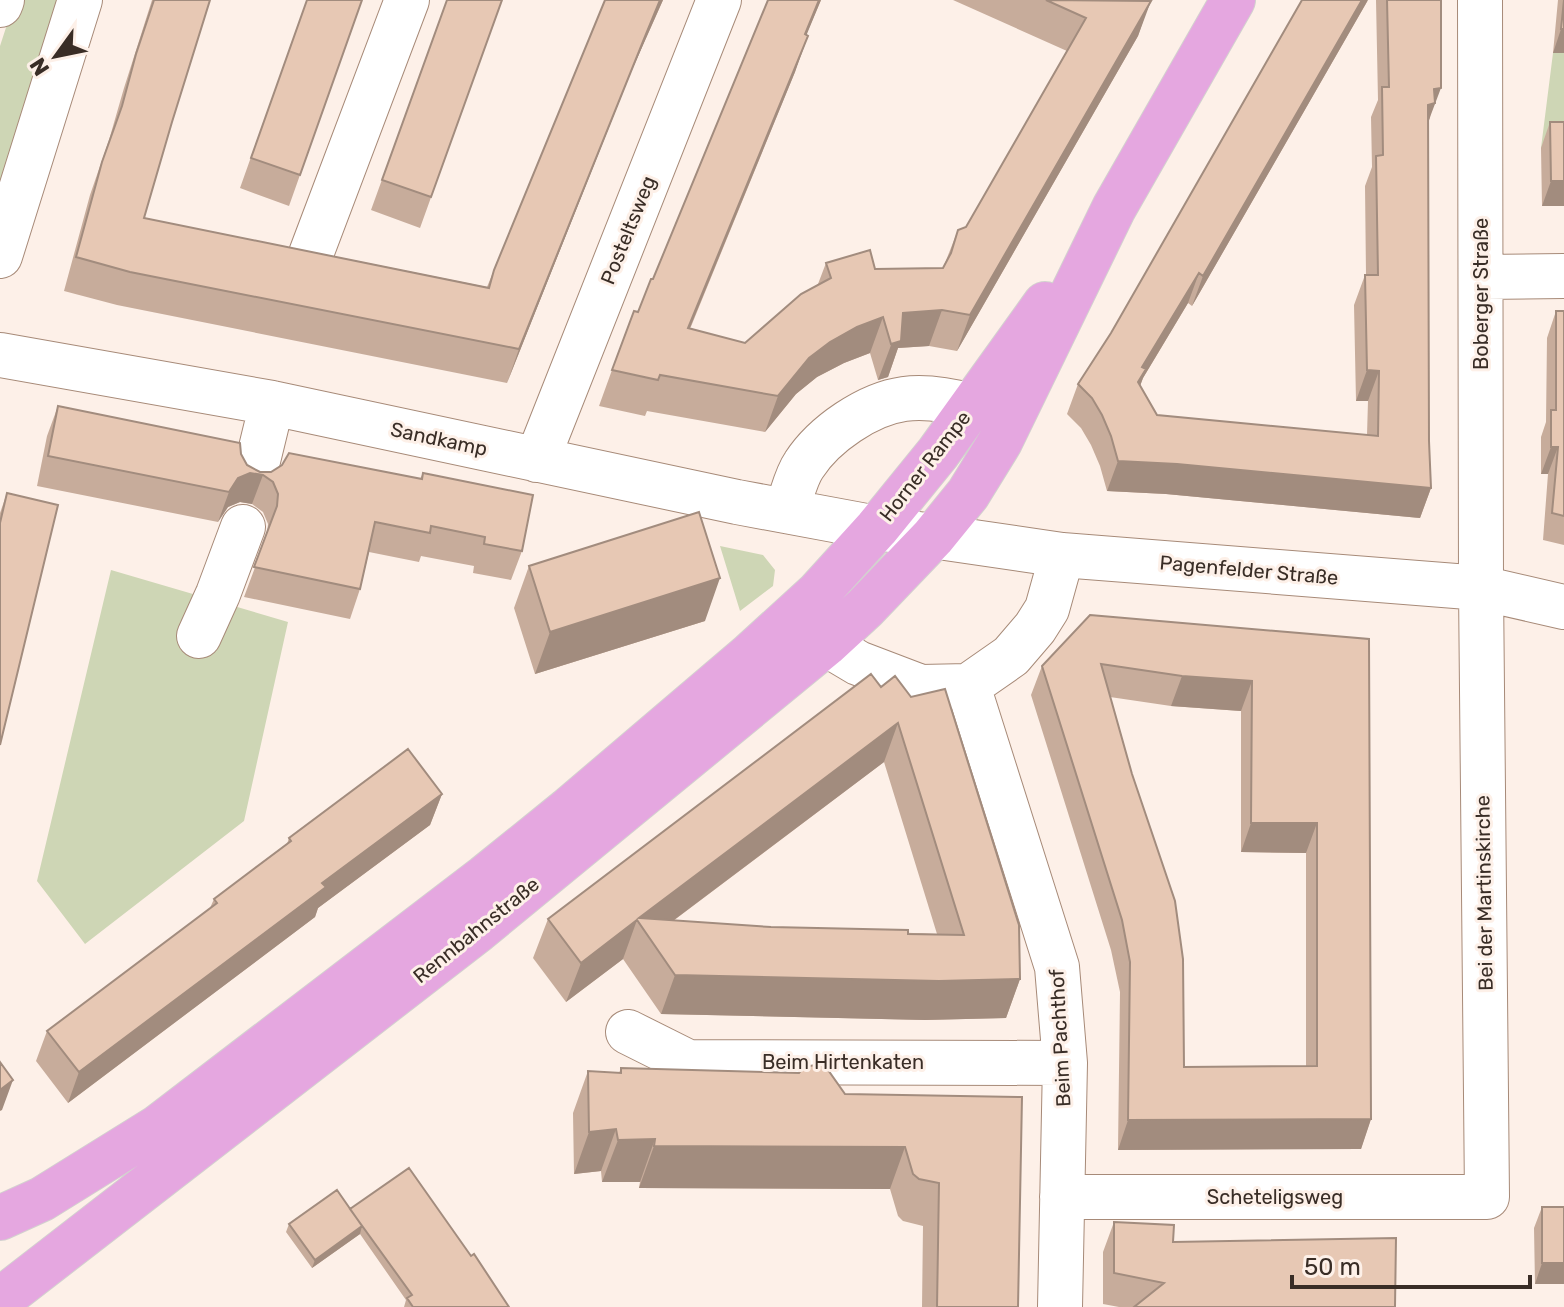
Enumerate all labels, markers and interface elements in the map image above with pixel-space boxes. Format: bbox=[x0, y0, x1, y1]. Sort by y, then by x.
north arrow bbox=[16, 16, 96, 96]
text: N bbox=[24, 53, 55, 81]
street label: Posteltsweg bbox=[595, 172, 661, 288]
street label: Boberger Straße bbox=[1469, 218, 1493, 370]
street label: Horner Rampe bbox=[874, 406, 976, 526]
street label: Sandkamp bbox=[388, 417, 490, 461]
street label: Pagenfelder Straße bbox=[1159, 550, 1339, 590]
street label: Bei der Martinskirche bbox=[1470, 795, 1498, 991]
street label: Rennbahnstraße bbox=[408, 872, 544, 988]
street label: Beim Pachthof bbox=[1044, 968, 1076, 1107]
street label: Beim Hirtenkaten bbox=[762, 1050, 924, 1074]
street label: Scheteligsweg bbox=[1207, 1185, 1343, 1209]
scale bar bbox=[1292, 1239, 1530, 1289]
text: 50 m bbox=[1304, 1253, 1361, 1281]

